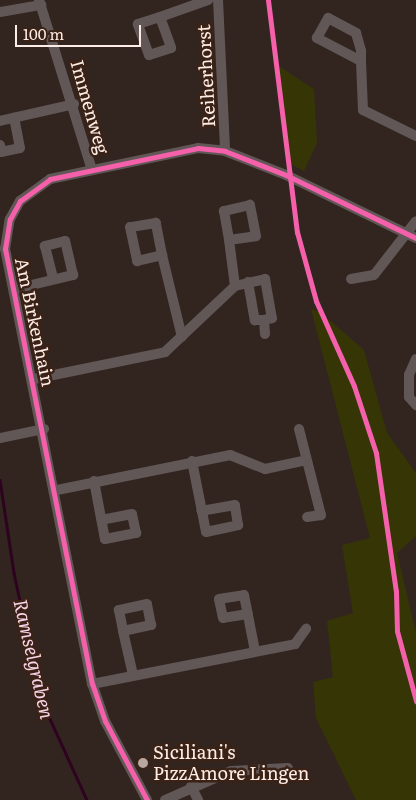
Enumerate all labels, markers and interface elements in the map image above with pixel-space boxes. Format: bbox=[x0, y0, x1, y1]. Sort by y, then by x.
scale bar bbox=[18, 15, 144, 47]
text: 100 m bbox=[23, 22, 64, 45]
street label: Reiherhorst bbox=[193, 24, 219, 128]
street label: Immenweg bbox=[66, 57, 114, 157]
street label: Am Birkenhain bbox=[11, 256, 59, 388]
water label: Ramselgraben bbox=[9, 597, 59, 721]
place label: Siciliani's PizzAmore Lingen bbox=[153, 742, 309, 784]
marker: Siciliani's PizzAmore Lingen bbox=[137, 757, 149, 769]

